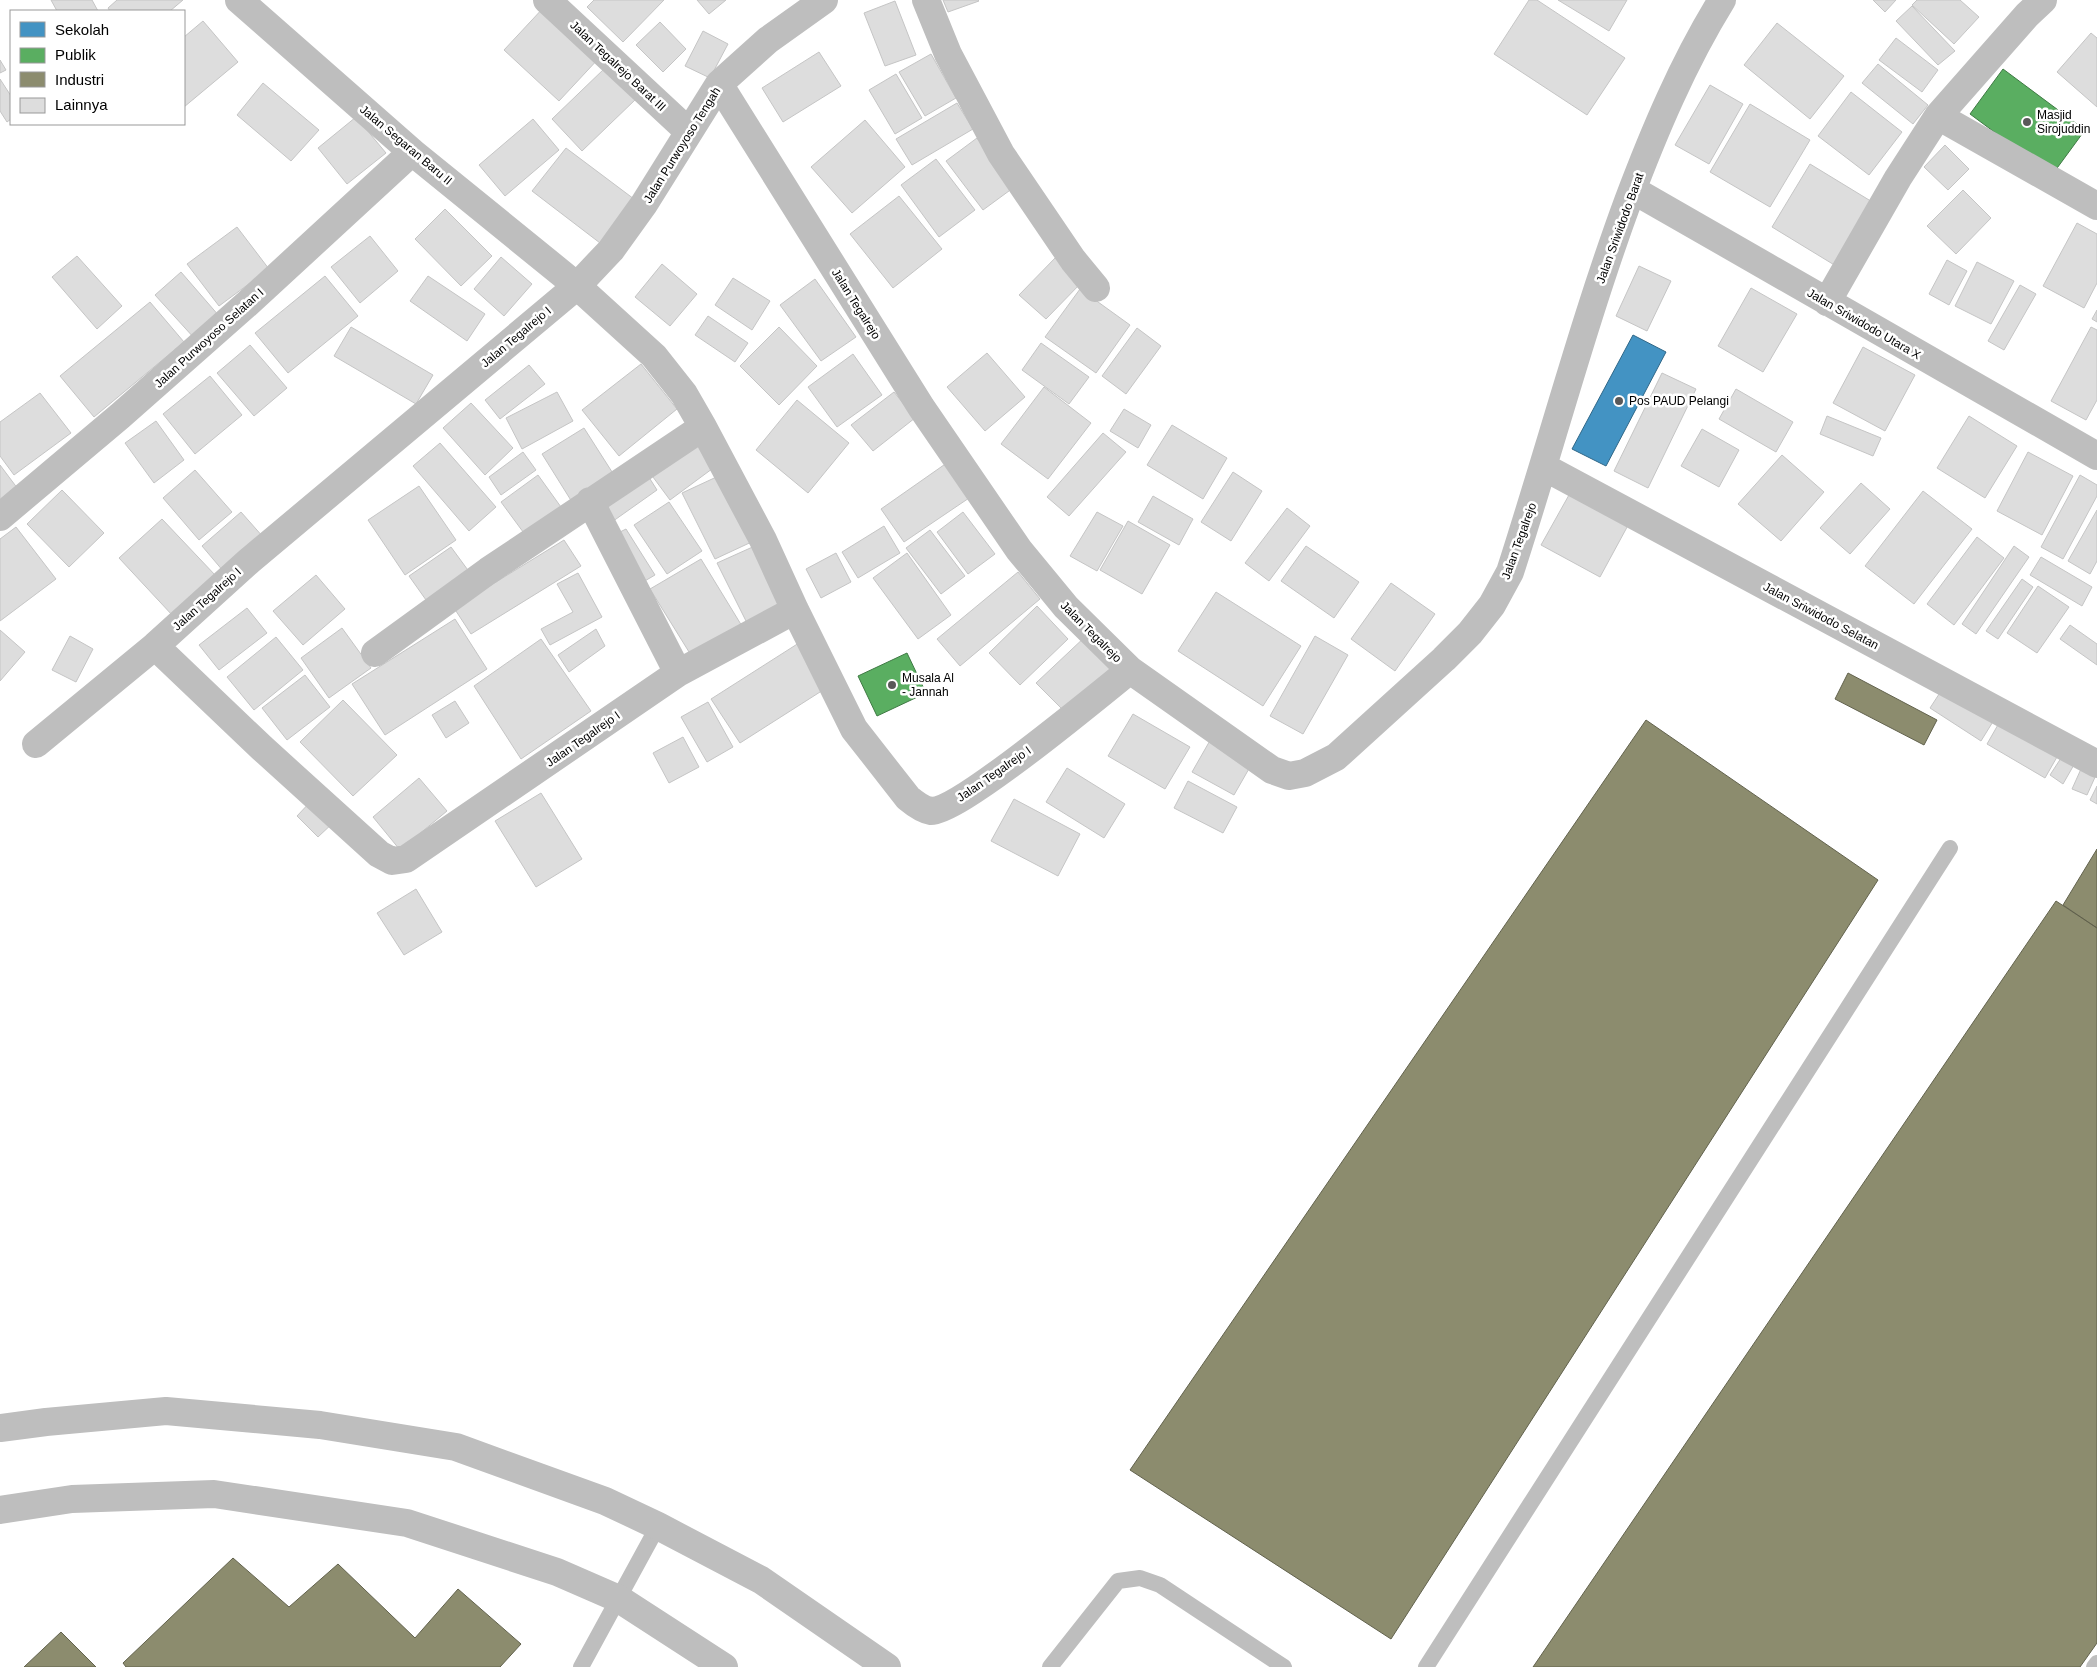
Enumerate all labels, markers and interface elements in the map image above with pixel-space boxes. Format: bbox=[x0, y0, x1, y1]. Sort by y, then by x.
legend bbox=[10, 10, 185, 125]
street label: Jalan Tegalrejo Barat III bbox=[567, 18, 669, 114]
text: Sekolah bbox=[55, 21, 109, 38]
text: Publik bbox=[55, 46, 96, 63]
text: Industri bbox=[55, 71, 104, 88]
street label: Jalan Purwoyoso Tengah bbox=[641, 85, 723, 205]
text: Lainnya bbox=[55, 96, 108, 113]
street label: Jalan Segaran Baru II bbox=[357, 102, 455, 188]
place label: Masjid Sirojuddin bbox=[2037, 108, 2090, 136]
marker: Masjid Sirojuddin bbox=[2021, 116, 2033, 128]
street label: Jalan Sriwidodo Barat bbox=[1593, 170, 1647, 285]
street label: Jalan Tegalrejo bbox=[829, 266, 883, 342]
street label: Jalan Purwoyoso Selatan I bbox=[152, 285, 266, 391]
street label: Jalan Sriwidodo Utara X bbox=[1805, 286, 1923, 362]
street label: Jalan Tegalrejo I bbox=[478, 304, 554, 370]
place label: Pos PAUD Pelangi bbox=[1629, 394, 1729, 408]
marker: Pos PAUD Pelangi bbox=[1613, 395, 1625, 407]
street label: Jalan Tegalrejo bbox=[1499, 500, 1539, 581]
street label: Jalan Tegalrejo I bbox=[170, 565, 244, 633]
street label: Jalan Sriwidodo Selatan bbox=[1761, 580, 1881, 652]
street label: Jalan Tegalrejo bbox=[1058, 599, 1125, 666]
place label: Musala Al - Jannah bbox=[902, 671, 954, 699]
marker: Musala Al - Jannah bbox=[886, 679, 898, 691]
street label: Jalan Tegalrejo I bbox=[543, 708, 623, 770]
street label: Jalan Tegalrejo I bbox=[954, 743, 1034, 805]

